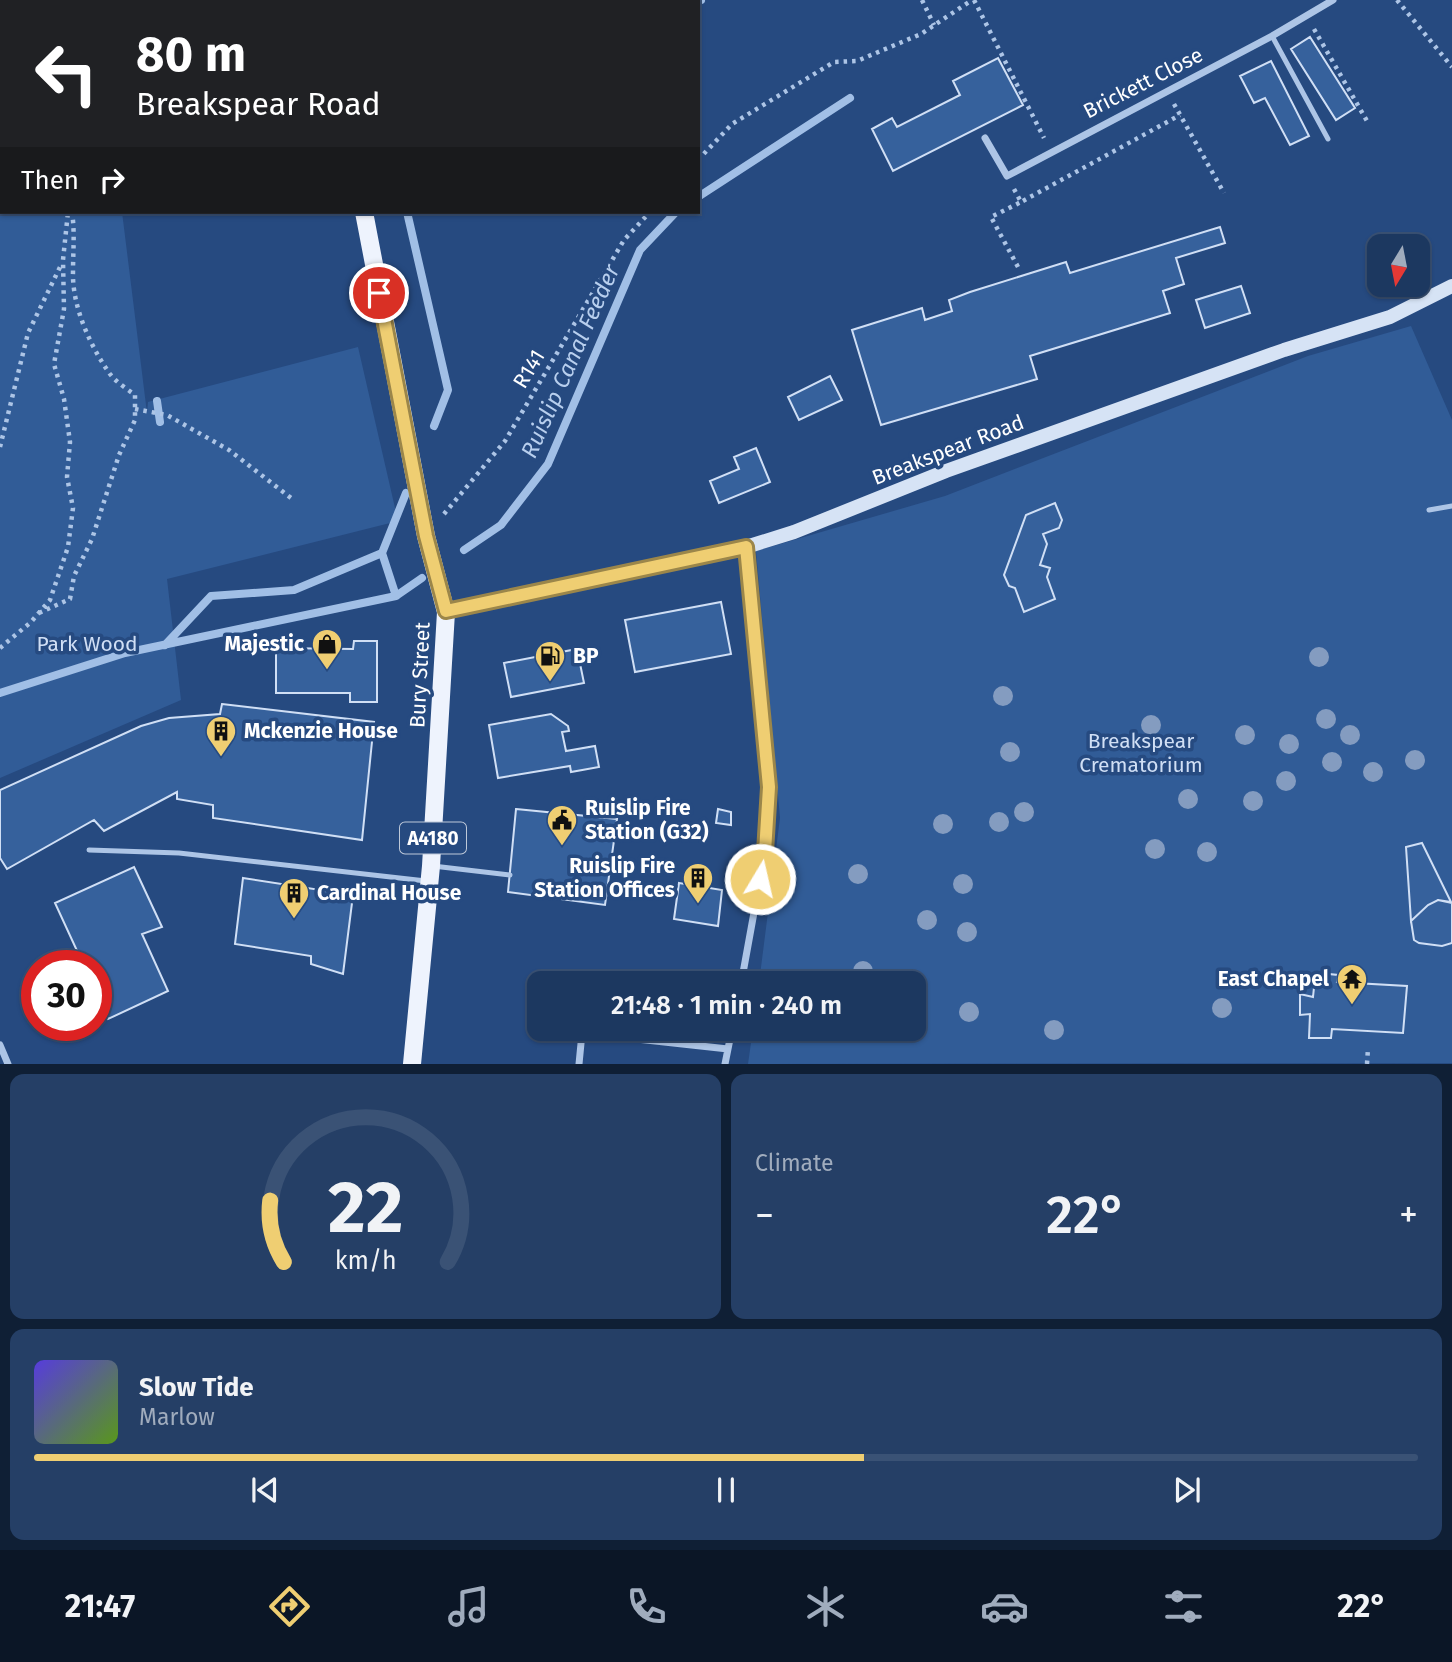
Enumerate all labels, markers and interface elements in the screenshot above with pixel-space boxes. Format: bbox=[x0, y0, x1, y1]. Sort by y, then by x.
text: 80 m bbox=[136, 25, 246, 84]
icon: left bbox=[21, 28, 112, 119]
street label: Brickett Close bbox=[1079, 42, 1207, 124]
text: Breakspear Road bbox=[136, 85, 381, 123]
icon: right bbox=[93, 161, 131, 199]
text: Then bbox=[21, 165, 79, 196]
north arrow bbox=[1367, 234, 1430, 298]
map controls bbox=[1367, 234, 1430, 297]
water label: Ruislip Canal Feeder bbox=[515, 259, 626, 462]
pin bbox=[349, 263, 409, 323]
icon: arrive bbox=[360, 274, 398, 312]
street label: R141 bbox=[507, 345, 551, 393]
street label: Breakspear Road bbox=[868, 409, 1028, 491]
street label: Bury Street bbox=[404, 621, 436, 729]
shop icon: Majestic bbox=[310, 627, 344, 671]
park label: Park Wood bbox=[36, 631, 138, 657]
place label: Majestic bbox=[224, 631, 304, 657]
fuel station icon: BP bbox=[533, 639, 567, 683]
place label: BP bbox=[573, 643, 599, 669]
building icon: Mckenzie House bbox=[204, 714, 238, 758]
place label: Mckenzie House bbox=[244, 718, 398, 744]
park label: Breakspear Crematorium bbox=[1079, 728, 1203, 778]
place label: Ruislip Fire Station (G32) bbox=[585, 795, 709, 845]
public building icon: Ruislip Fire Station (G32) bbox=[545, 803, 579, 847]
road number: A4180 bbox=[400, 822, 466, 853]
position arrow bbox=[723, 842, 797, 916]
place label: Ruislip Fire Station Offices bbox=[534, 853, 675, 903]
building icon: Ruislip Fire Station Offices bbox=[681, 861, 715, 905]
building icon: Cardinal House bbox=[277, 876, 311, 920]
place label: Cardinal House bbox=[317, 880, 462, 906]
speed limit sign: 30 bbox=[21, 950, 112, 1041]
temple icon: East Chapel bbox=[1335, 962, 1369, 1006]
place label: East Chapel bbox=[1218, 966, 1330, 992]
text: 21:48 · 1 min · 240 m bbox=[611, 990, 842, 1021]
text: Climate bbox=[755, 1149, 834, 1177]
text: 22 bbox=[328, 1165, 403, 1252]
text: 22° bbox=[1046, 1184, 1127, 1247]
text: − bbox=[755, 1192, 774, 1238]
text: + bbox=[1399, 1192, 1418, 1238]
text: km/h bbox=[335, 1246, 396, 1276]
text: Slow Tide bbox=[139, 1372, 254, 1403]
text: Marlow bbox=[139, 1403, 215, 1431]
icon: previous bbox=[246, 1471, 284, 1509]
icon: pause bbox=[707, 1471, 745, 1509]
icon: next bbox=[1168, 1471, 1206, 1509]
icon: directions bbox=[265, 1582, 314, 1631]
icon: music bbox=[444, 1582, 493, 1631]
icon: phone bbox=[622, 1582, 671, 1631]
icon: climate bbox=[801, 1582, 850, 1631]
icon: car bbox=[980, 1582, 1029, 1631]
icon: filters bbox=[1159, 1582, 1208, 1631]
text: 21:47 bbox=[65, 1587, 135, 1625]
text: 22° bbox=[1337, 1587, 1387, 1625]

